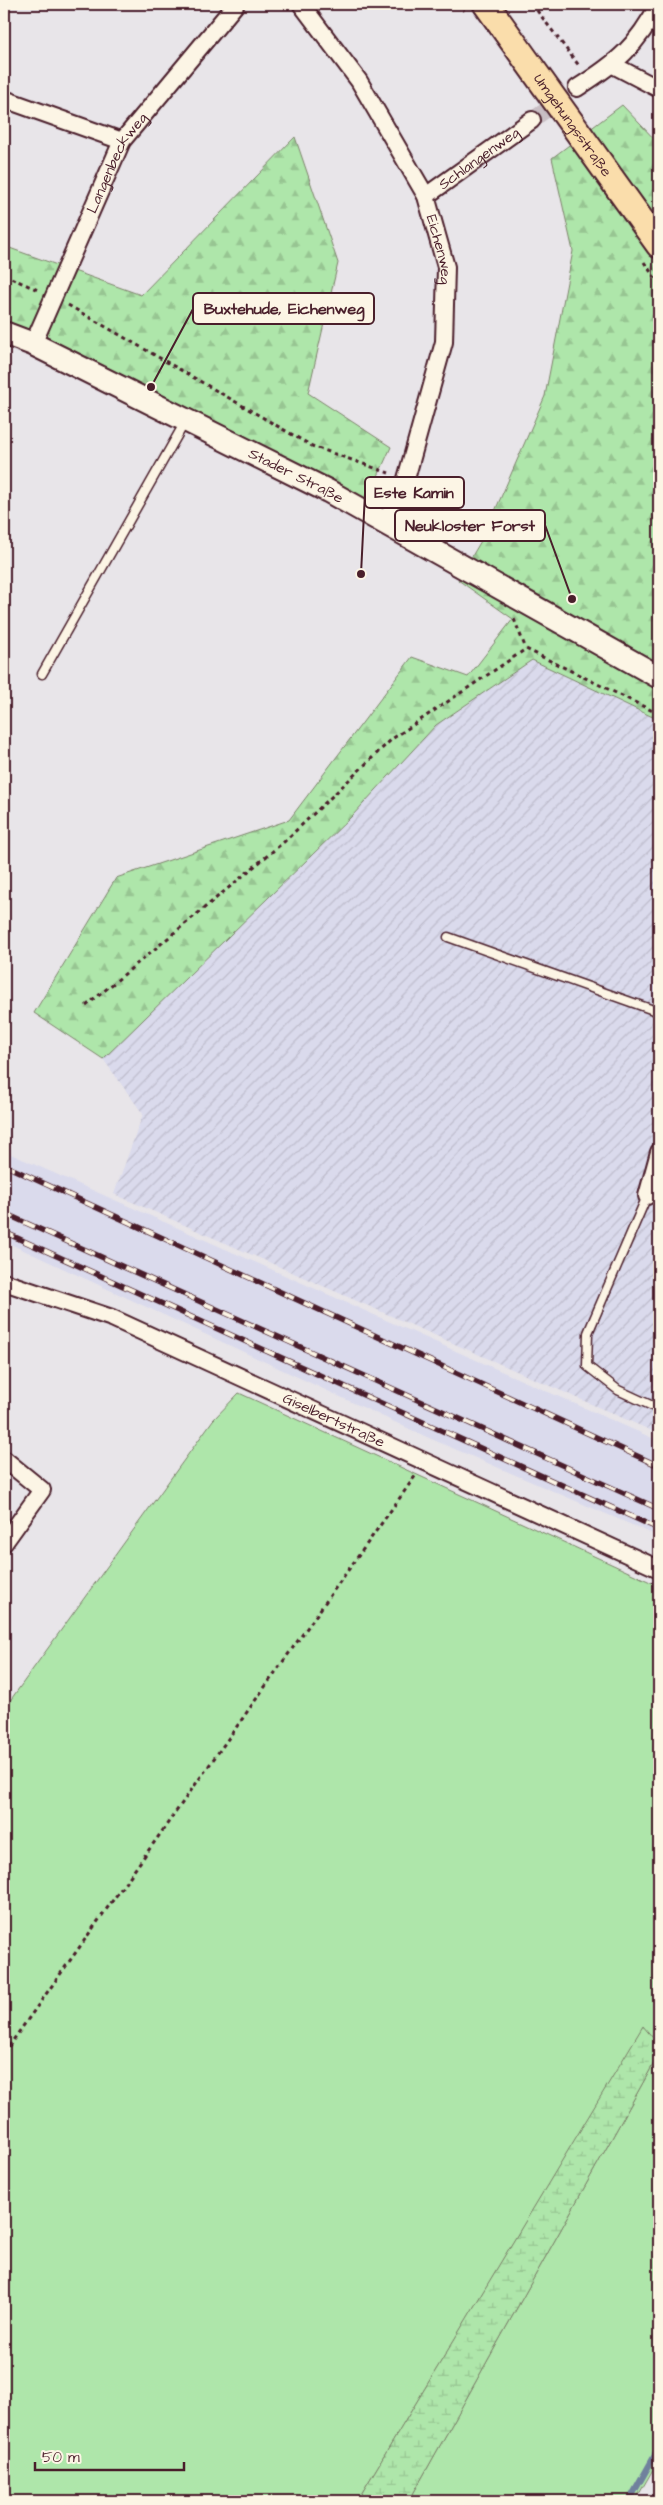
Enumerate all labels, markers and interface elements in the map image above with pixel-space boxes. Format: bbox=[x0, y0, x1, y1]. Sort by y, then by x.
street label: Umgehungsstraße bbox=[529, 69, 617, 181]
street label: Langenbeckweg bbox=[81, 108, 153, 216]
street label: Schlangenweg bbox=[434, 122, 525, 194]
street label: Eichenweg bbox=[421, 212, 457, 285]
callout: Buxtehude, Eichenweg bbox=[193, 293, 374, 324]
text: Buxtehude, Eichenweg bbox=[204, 298, 365, 322]
street label: Stader Straße bbox=[245, 443, 347, 508]
callout: Este Kamin bbox=[365, 477, 464, 508]
text: Este Kamin bbox=[374, 482, 454, 504]
callout: Neukloster Forst bbox=[395, 510, 545, 541]
text: Neukloster Forst bbox=[405, 515, 536, 537]
street label: Giselbertstraße bbox=[280, 1387, 388, 1452]
scale bar bbox=[35, 2440, 184, 2472]
text: 50 m bbox=[42, 2447, 80, 2468]

